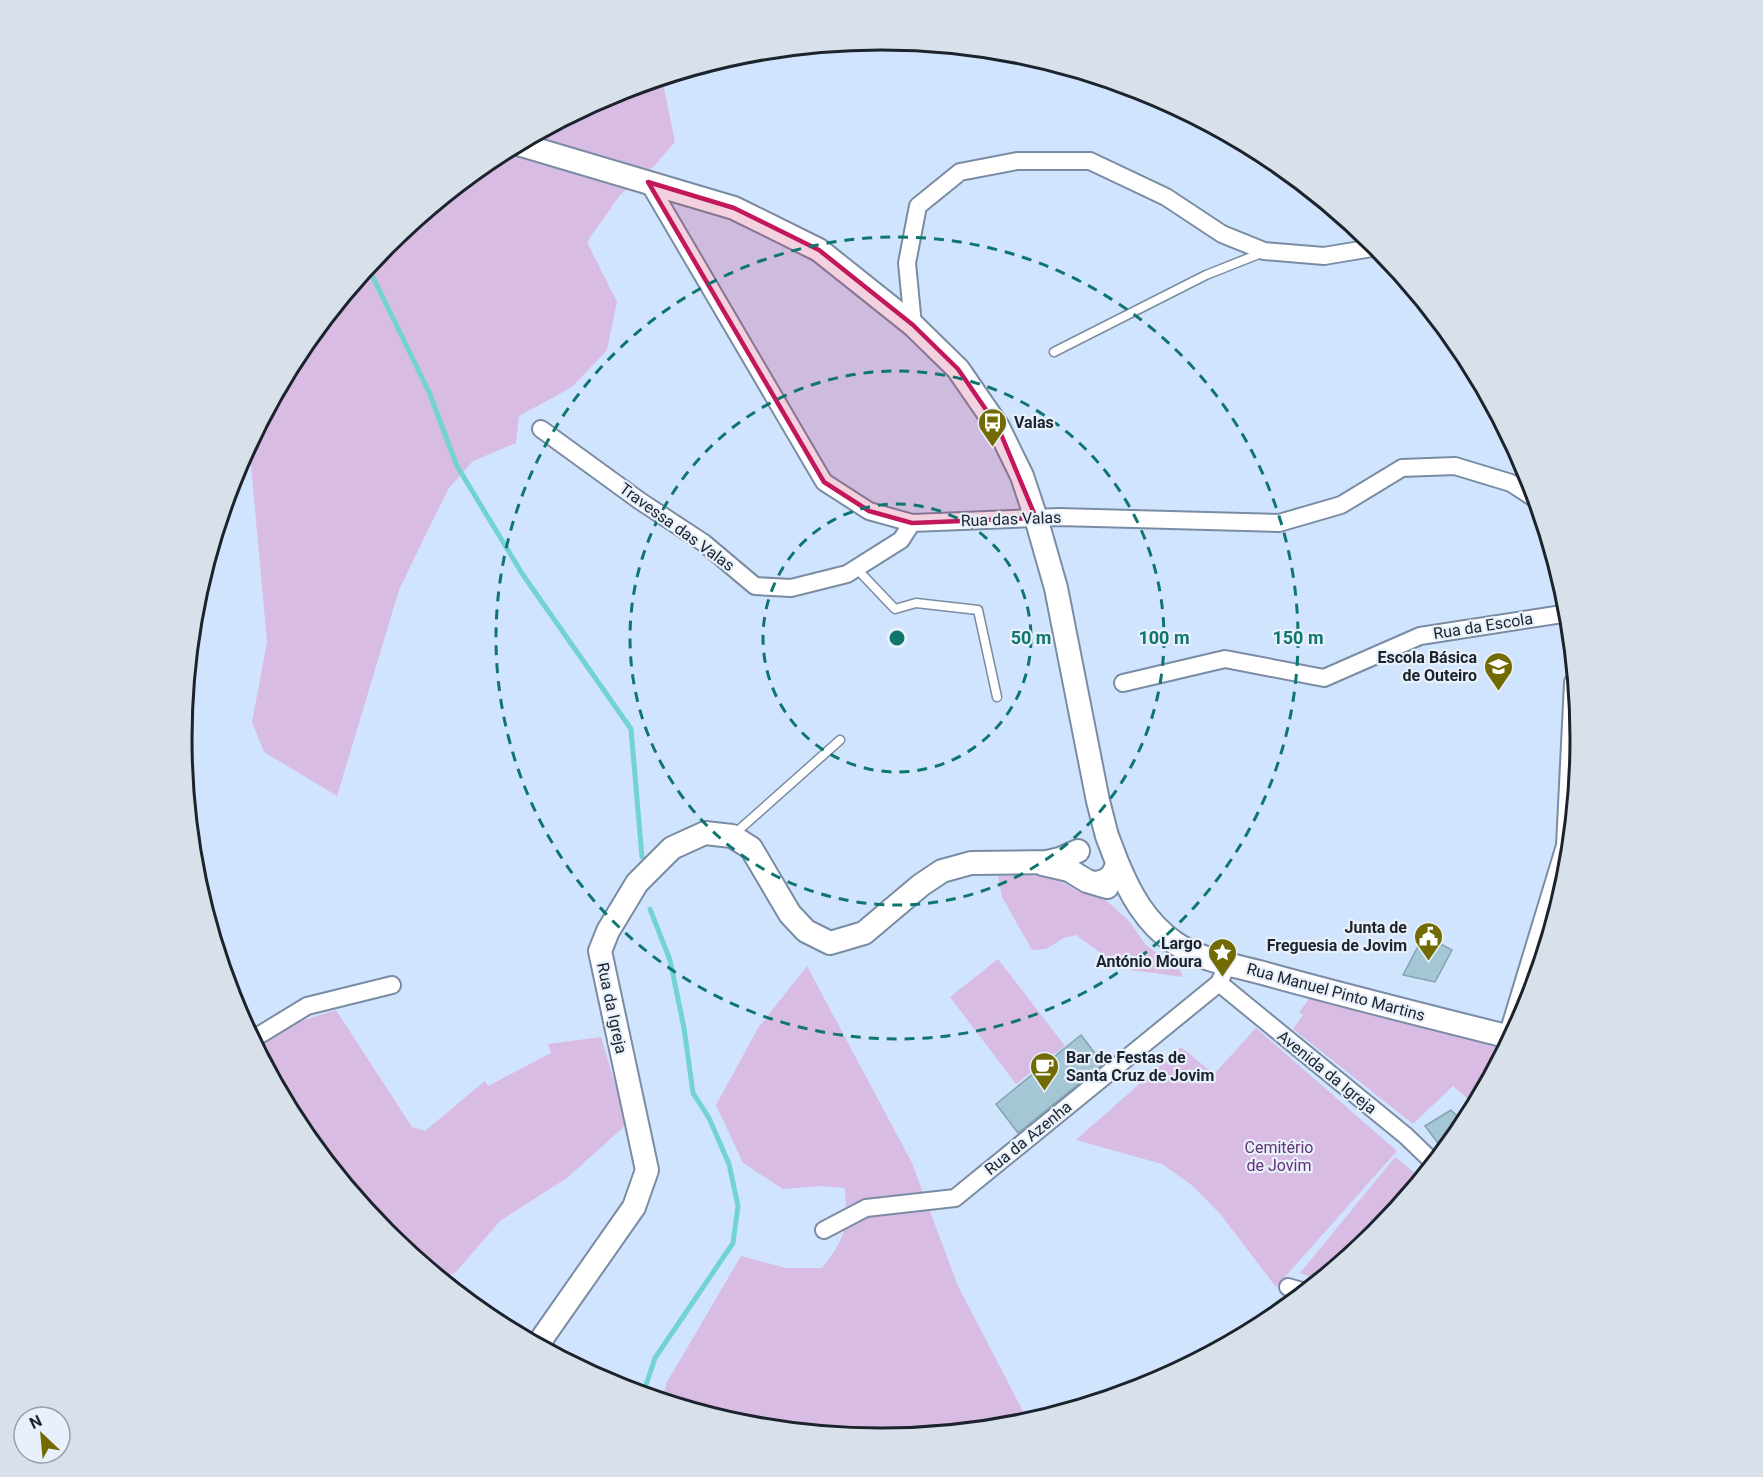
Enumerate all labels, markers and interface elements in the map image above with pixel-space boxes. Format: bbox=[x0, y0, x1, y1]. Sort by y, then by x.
bus stop icon: Valas bbox=[977, 406, 1009, 448]
place label: Valas bbox=[1014, 413, 1054, 432]
street label: Travessa das Valas bbox=[616, 479, 738, 575]
street label: Rua das Valas bbox=[960, 508, 1062, 530]
street label: Rua da Escola bbox=[1432, 609, 1534, 643]
text: 50 m bbox=[1011, 627, 1051, 648]
text: 100 m bbox=[1138, 627, 1190, 648]
text: 150 m bbox=[1272, 627, 1324, 648]
centre of rings bbox=[887, 628, 907, 648]
place label: Escola Básica de Outeiro bbox=[1378, 648, 1477, 685]
school or university icon: Escola Básica de Outeiro bbox=[1482, 650, 1514, 692]
place label: Junta de Freguesia de Jovim bbox=[1267, 918, 1407, 955]
public building icon: Junta de Freguesia de Jovim bbox=[1412, 920, 1444, 962]
place label: Largo António Moura bbox=[1096, 934, 1202, 971]
place icon: Largo António Moura bbox=[1207, 936, 1239, 978]
street label: Rua Manuel Pinto Martins bbox=[1245, 959, 1427, 1025]
street label: Rua da Igreja bbox=[593, 961, 631, 1055]
street label: Avenida da Igreja bbox=[1274, 1026, 1380, 1118]
place label: Bar de Festas de Santa Cruz de Jovim bbox=[1066, 1048, 1214, 1085]
cafe icon: Bar de Festas de Santa Cruz de Jovim bbox=[1029, 1050, 1061, 1092]
street label: Rua da Azenha bbox=[981, 1097, 1075, 1179]
park label: Cemitério de Jovim bbox=[1245, 1138, 1313, 1175]
north arrow bbox=[12, 1405, 72, 1465]
text: N bbox=[26, 1411, 45, 1433]

